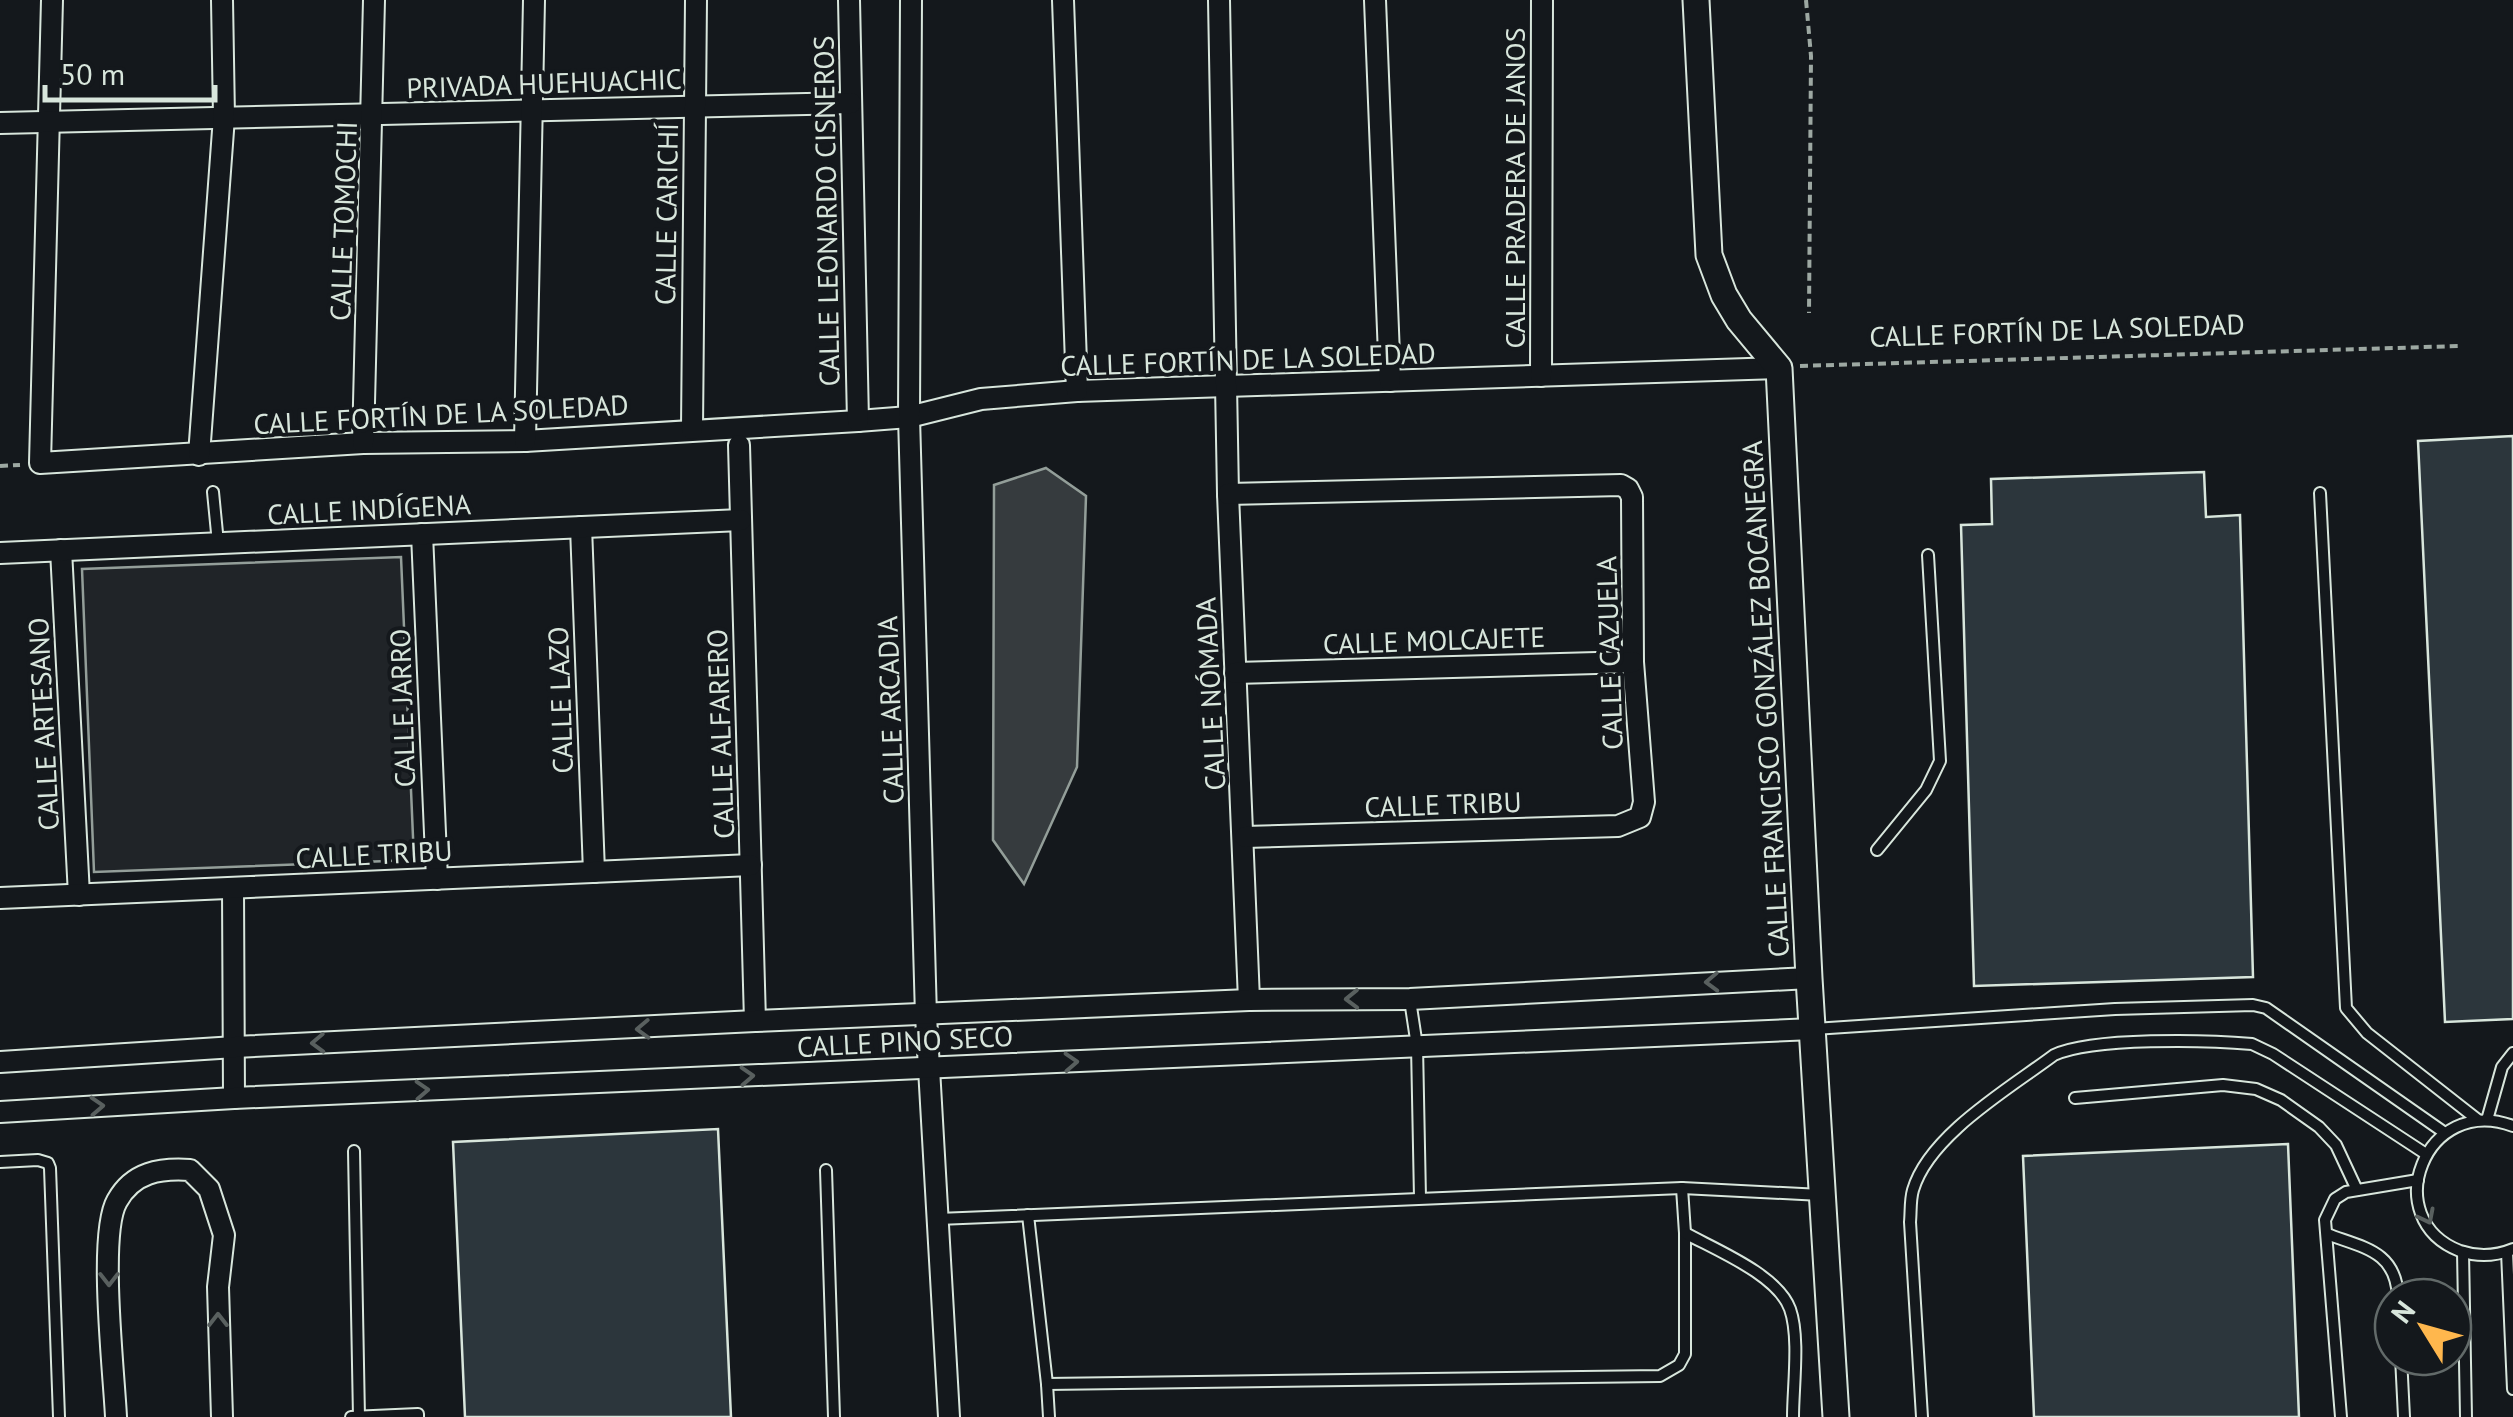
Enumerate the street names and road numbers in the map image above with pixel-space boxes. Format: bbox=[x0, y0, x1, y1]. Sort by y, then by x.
street label: CALLE PRADERA DE JANOS bbox=[1496, 27, 1533, 349]
street label: CALLE LEONARDO CISNEROS bbox=[804, 35, 848, 387]
street label: PRIVADA HUEHUACHIC bbox=[406, 60, 682, 106]
street label: CALLE TOMOCHI bbox=[321, 121, 365, 321]
street label: CALLE CARICHÍ bbox=[646, 122, 686, 305]
street label: CALLE FORTÍN DE LA SOLEDAD bbox=[1869, 305, 2245, 355]
street label: CALLE FORTÍN DE LA SOLEDAD bbox=[1060, 334, 1436, 384]
street label: CALLE FORTÍN DE LA SOLEDAD bbox=[253, 386, 629, 442]
street label: CALLE FRANCISCO GONZÁLEZ BOCANEGRA bbox=[1733, 439, 1797, 958]
street label: CALLE INDÍGENA bbox=[266, 485, 472, 533]
street label: CALLE CAZUELA bbox=[1587, 555, 1631, 750]
street label: CALLE NÓMADA bbox=[1186, 596, 1234, 792]
street label: CALLE ARCADIA bbox=[868, 615, 912, 805]
street label: CALLE ARTESANO bbox=[19, 617, 67, 831]
street label: CALLE MOLCAJETE bbox=[1322, 618, 1546, 662]
street label: CALLE LAZO bbox=[539, 626, 581, 774]
street label: CALLE JARRO bbox=[381, 628, 423, 788]
street label: CALLE ALFARERO bbox=[698, 628, 742, 840]
street label: CALLE TRIBU bbox=[1364, 783, 1522, 825]
street label: CALLE TRIBU bbox=[295, 831, 453, 877]
street label: CALLE PINO SECO bbox=[796, 1017, 1014, 1065]

